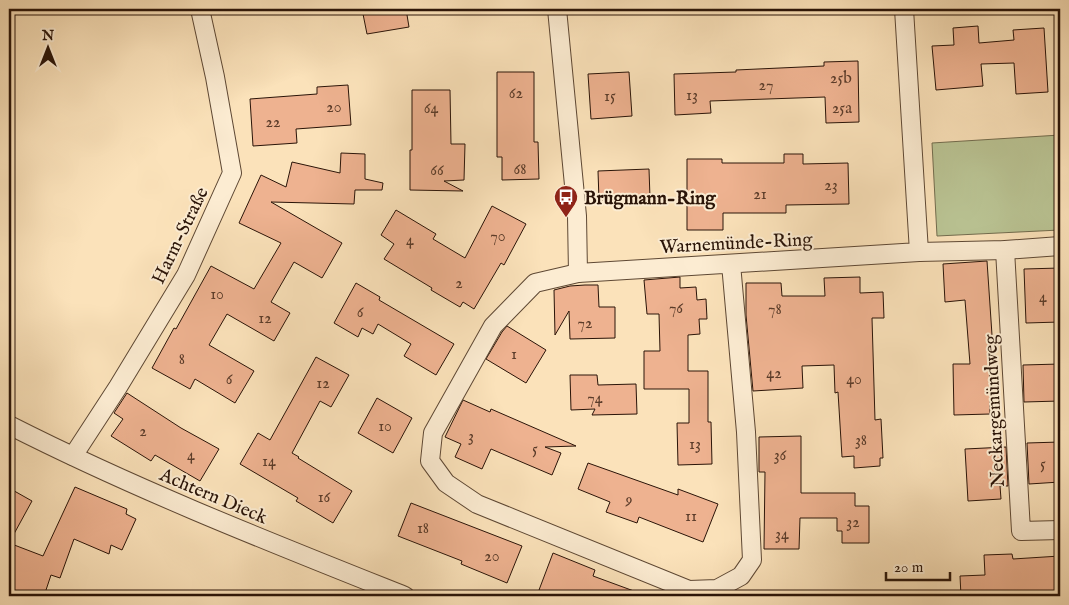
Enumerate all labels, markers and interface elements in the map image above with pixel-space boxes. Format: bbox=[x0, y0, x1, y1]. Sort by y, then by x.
north arrow bbox=[22, 22, 72, 72]
text: N bbox=[41, 27, 54, 45]
house number: 25b bbox=[830, 69, 852, 89]
house number: 27 bbox=[759, 76, 773, 96]
house number: 62 bbox=[509, 84, 523, 104]
house number: 13 bbox=[686, 86, 698, 106]
house number: 15 bbox=[604, 87, 616, 107]
house number: 20 bbox=[326, 98, 342, 118]
house number: 64 bbox=[424, 99, 438, 119]
house number: 25a bbox=[832, 99, 852, 119]
house number: 22 bbox=[265, 113, 281, 133]
house number: 68 bbox=[513, 160, 527, 180]
house number: 66 bbox=[430, 161, 444, 181]
house number: 23 bbox=[824, 176, 838, 196]
street label: Harm-Straße bbox=[147, 183, 215, 288]
bus stop icon: Brügmann-Ring bbox=[553, 184, 579, 218]
house number: 21 bbox=[753, 185, 767, 205]
place label: Brügmann-Ring bbox=[584, 187, 716, 211]
house number: 70 bbox=[490, 227, 506, 247]
street label: Warnemünde-Ring bbox=[659, 228, 814, 260]
house number: 4 bbox=[406, 231, 414, 251]
house number: 2 bbox=[455, 274, 463, 294]
house number: 10 bbox=[210, 285, 224, 305]
house number: 4 bbox=[1039, 288, 1047, 308]
house number: 76 bbox=[669, 299, 683, 319]
house number: 78 bbox=[768, 300, 782, 320]
house number: 6 bbox=[357, 303, 364, 323]
house number: 12 bbox=[258, 309, 272, 329]
house number: 72 bbox=[578, 314, 593, 334]
street label: Neckargemündweg bbox=[979, 333, 1011, 488]
house number: 1 bbox=[511, 345, 517, 365]
house number: 8 bbox=[179, 350, 185, 370]
house number: 42 bbox=[766, 364, 782, 384]
house number: 6 bbox=[226, 370, 233, 390]
house number: 40 bbox=[846, 370, 862, 390]
house number: 12 bbox=[316, 374, 330, 394]
house number: 74 bbox=[587, 389, 603, 409]
house number: 10 bbox=[378, 417, 392, 437]
house number: 2 bbox=[139, 422, 147, 442]
house number: 3 bbox=[468, 427, 474, 447]
house number: 38 bbox=[855, 431, 867, 451]
house number: 13 bbox=[689, 435, 701, 455]
house number: 5 bbox=[532, 440, 538, 460]
house number: 4 bbox=[187, 446, 195, 466]
house number: 36 bbox=[774, 446, 787, 466]
house number: 14 bbox=[262, 452, 276, 472]
house number: 5 bbox=[1040, 455, 1046, 475]
street label: Achtern Dieck bbox=[155, 463, 272, 531]
house number: 16 bbox=[318, 488, 331, 508]
house number: 9 bbox=[625, 491, 633, 511]
house number: 11 bbox=[685, 507, 697, 527]
house number: 32 bbox=[846, 513, 860, 533]
house number: 18 bbox=[417, 519, 429, 539]
house number: 34 bbox=[775, 525, 789, 545]
house number: 20 bbox=[484, 547, 500, 567]
scale bar bbox=[886, 550, 950, 582]
text: 20 m bbox=[894, 558, 924, 577]

